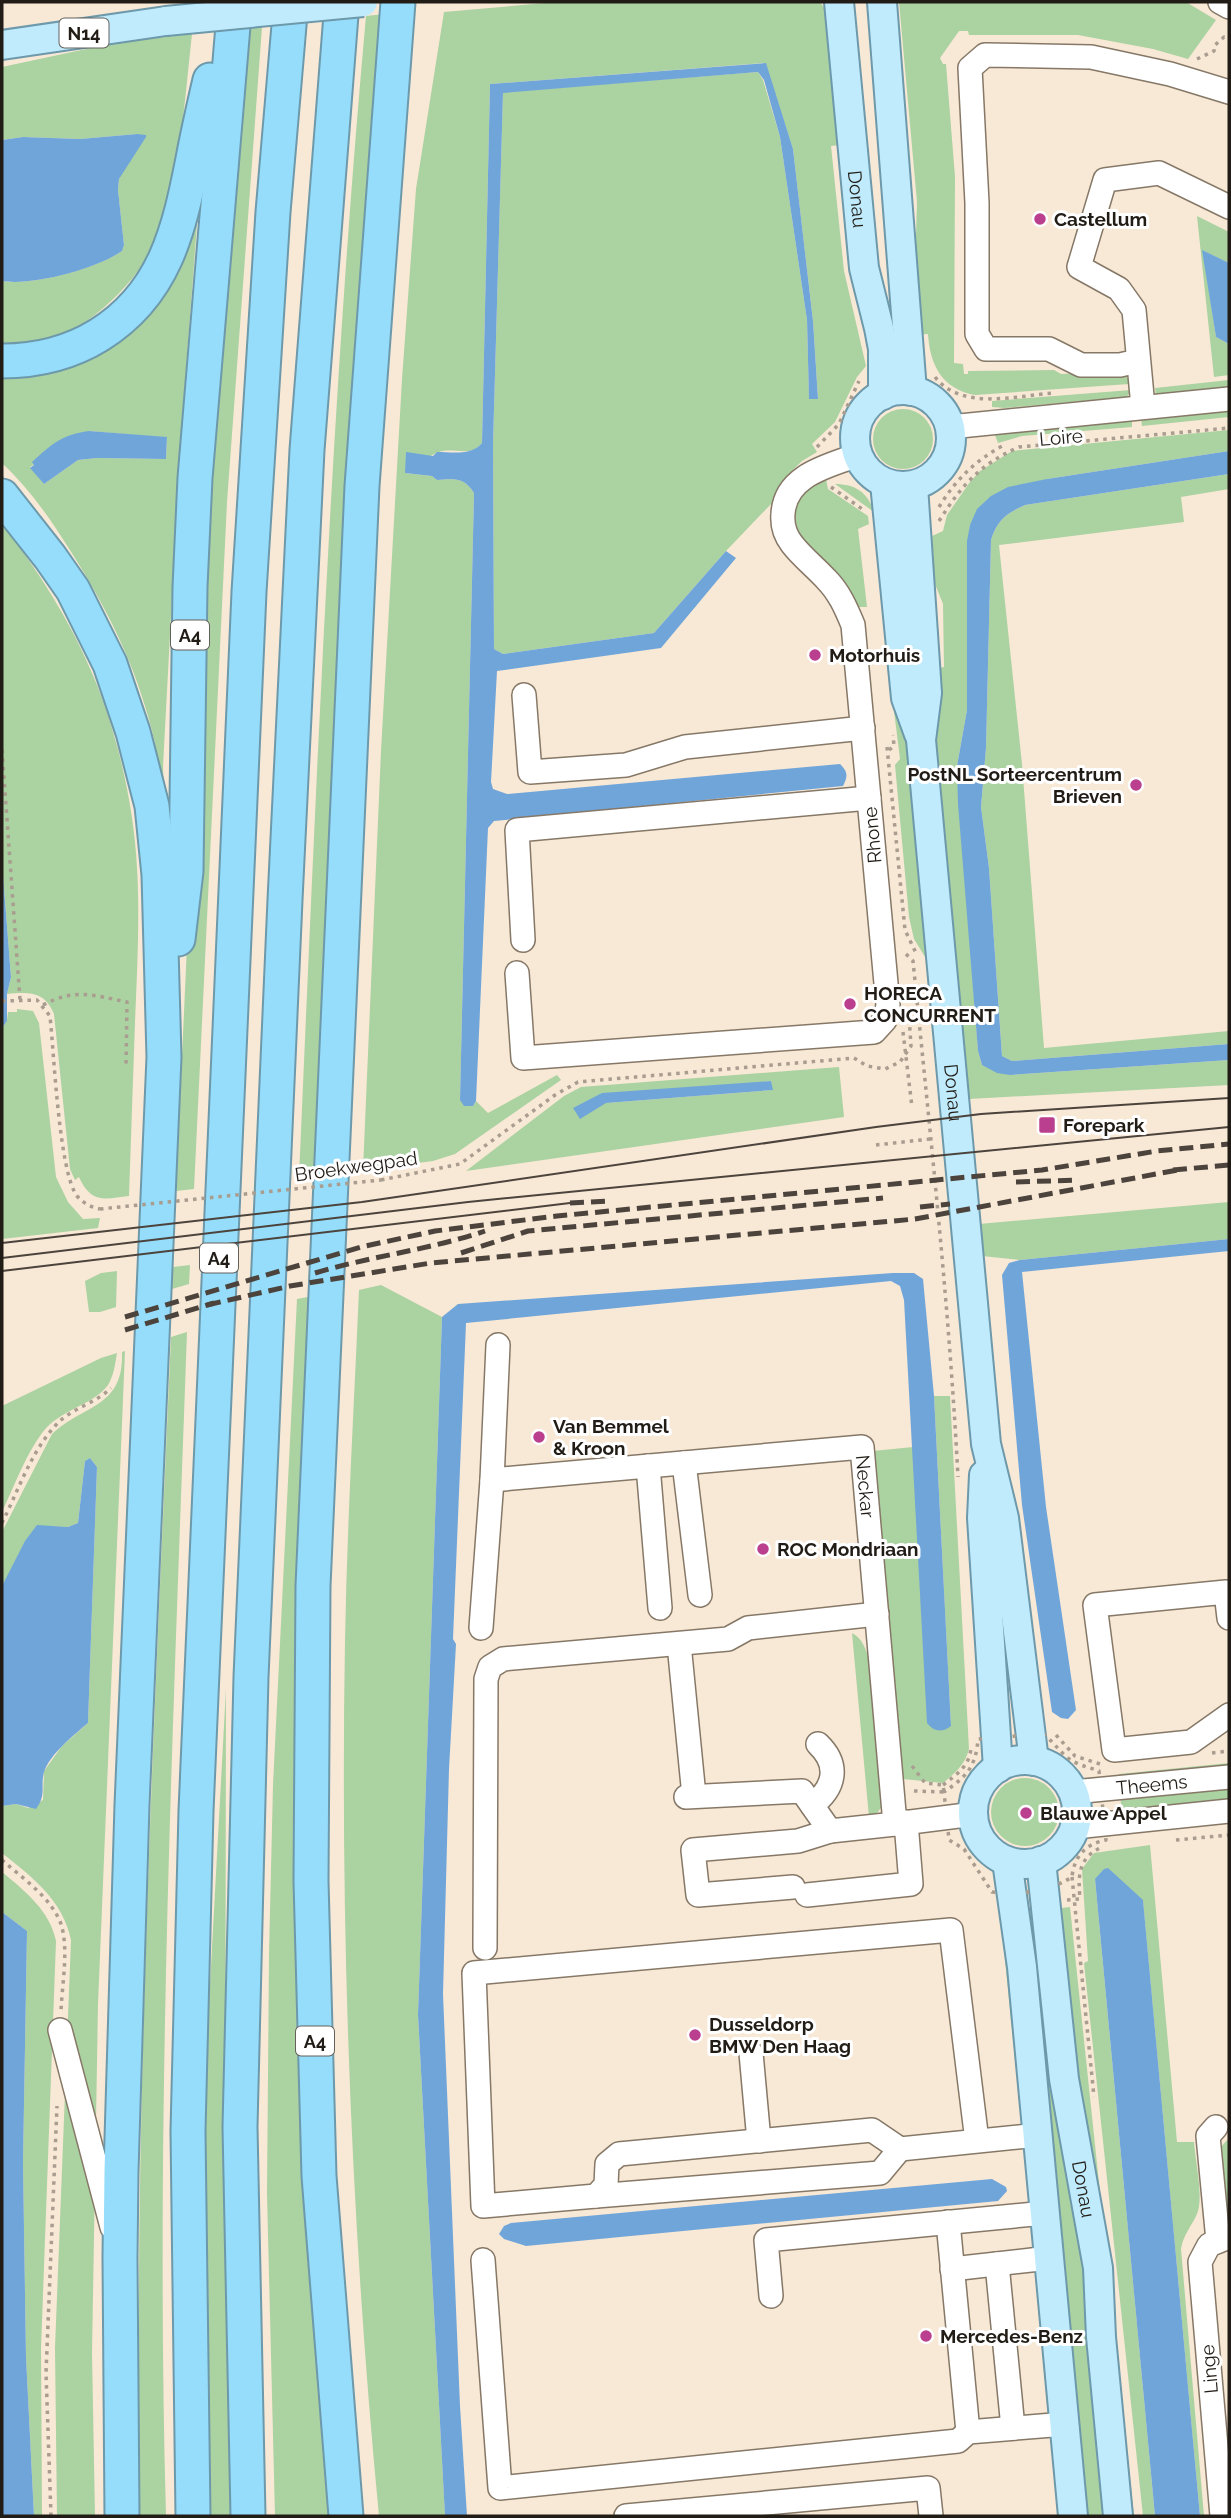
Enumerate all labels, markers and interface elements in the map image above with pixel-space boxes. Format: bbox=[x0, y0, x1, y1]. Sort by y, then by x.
road number: N14 bbox=[60, 18, 108, 48]
street label: Donau bbox=[844, 169, 871, 229]
place label: Castellum bbox=[1054, 208, 1147, 230]
marker: Castellum bbox=[1032, 211, 1048, 227]
street label: Loire bbox=[1038, 424, 1084, 450]
road number: A4 bbox=[171, 620, 209, 650]
place label: Motorhuis bbox=[829, 644, 920, 666]
marker: Motorhuis bbox=[807, 647, 823, 663]
place label: PostNL Sorteercentrum Brieven bbox=[907, 763, 1122, 807]
marker: PostNL Sorteercentrum Brieven bbox=[1128, 777, 1144, 793]
street label: Rhone bbox=[859, 806, 885, 864]
place label: HORECA CONCURRENT bbox=[864, 982, 996, 1026]
marker: HORECA CONCURRENT bbox=[842, 996, 858, 1012]
street label: Donau bbox=[940, 1063, 967, 1122]
place label: Forepark bbox=[1063, 1114, 1145, 1136]
marker: Forepark bbox=[1037, 1115, 1057, 1135]
street label: Broekwegpad bbox=[293, 1147, 419, 1185]
road number: A4 bbox=[200, 1244, 238, 1273]
place label: Van Bemmel & Kroon bbox=[553, 1415, 670, 1459]
marker: Van Bemmel & Kroon bbox=[531, 1429, 547, 1445]
street label: Neckar bbox=[852, 1454, 879, 1519]
place label: ROC Mondriaan bbox=[777, 1538, 919, 1560]
marker: ROC Mondriaan bbox=[755, 1541, 771, 1557]
street label: Theems bbox=[1115, 1770, 1188, 1799]
place label: Blauwe Appel bbox=[1040, 1802, 1168, 1824]
marker: Blauwe Appel bbox=[1018, 1805, 1034, 1821]
place label: Dusseldorp BMW Den Haag bbox=[709, 2013, 851, 2057]
road number: A4 bbox=[296, 2026, 334, 2056]
marker: Dusseldorp BMW Den Haag bbox=[687, 2027, 703, 2043]
street label: Donau bbox=[1068, 2159, 1100, 2219]
place label: Mercedes-Benz bbox=[940, 2325, 1083, 2347]
marker: Mercedes-Benz bbox=[918, 2328, 934, 2344]
street label: Linge bbox=[1196, 2344, 1222, 2394]

